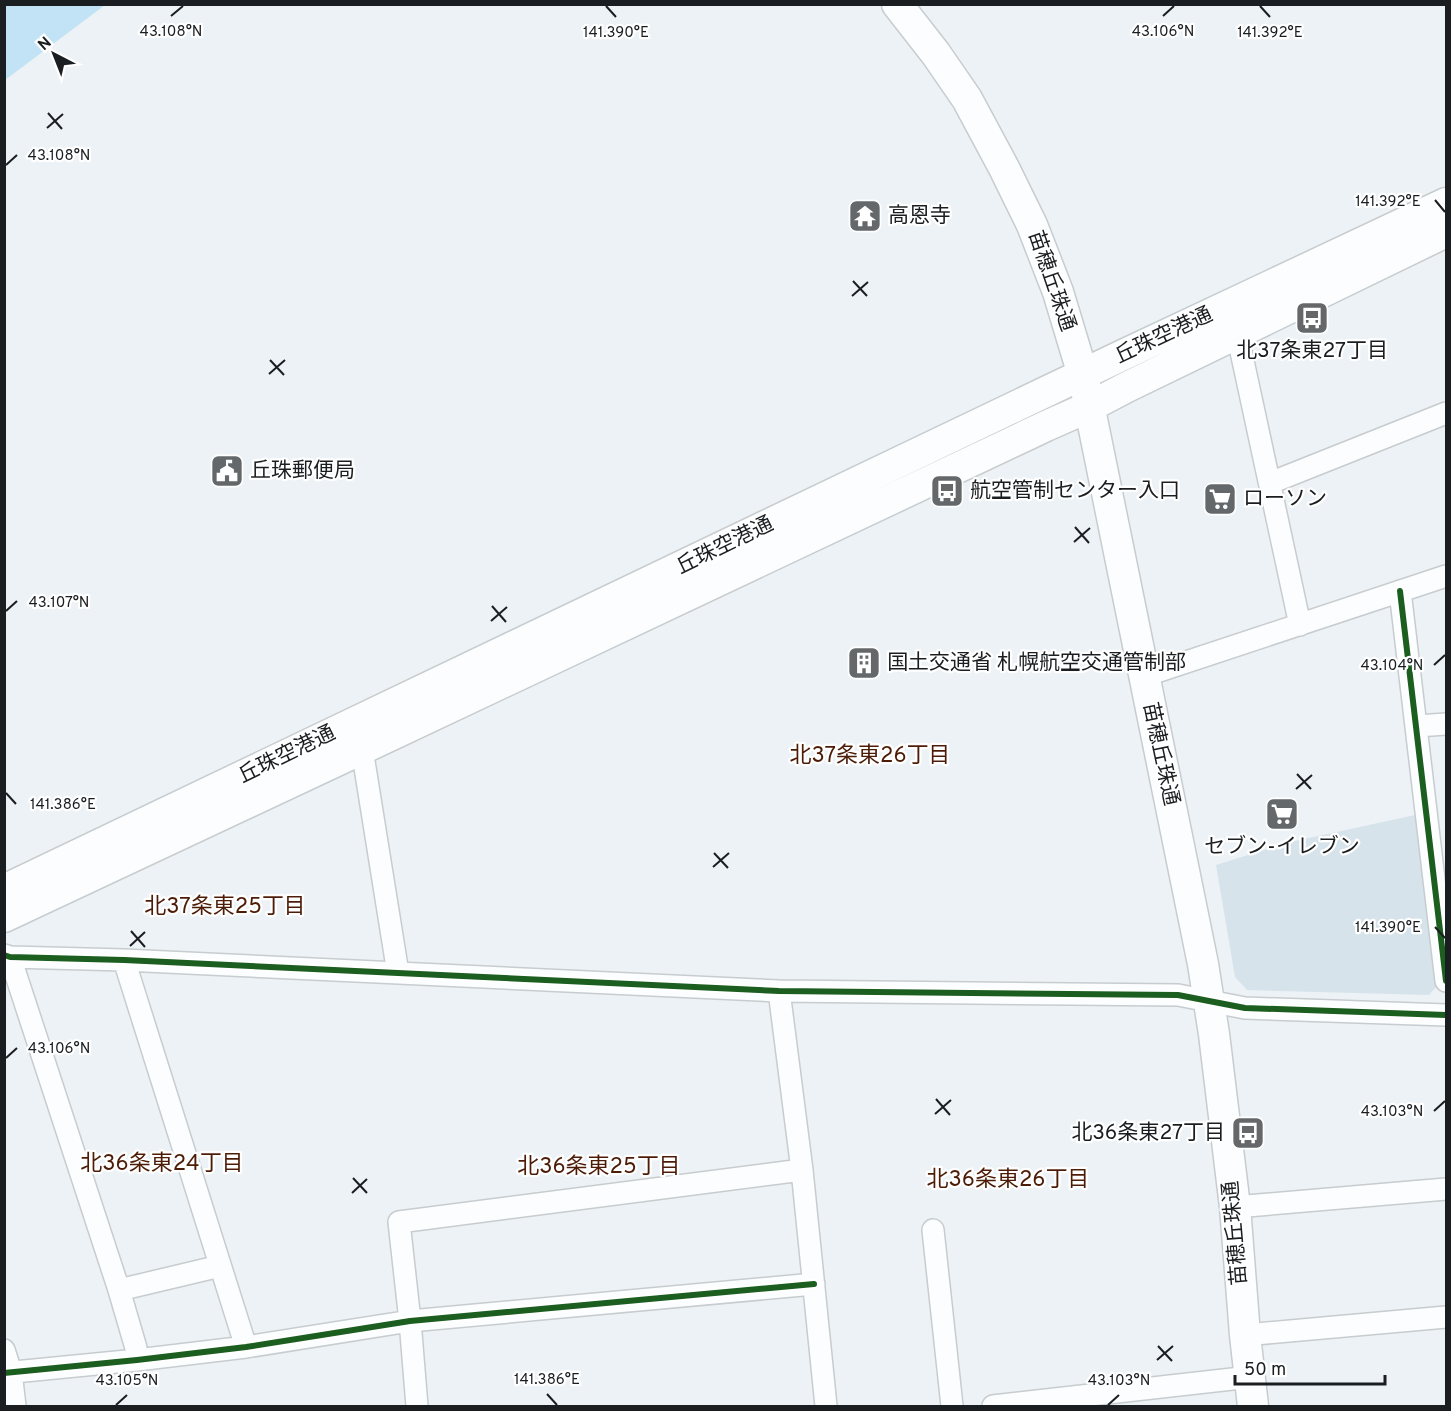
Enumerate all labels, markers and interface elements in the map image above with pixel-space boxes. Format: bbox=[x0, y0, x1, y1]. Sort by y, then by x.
text: 43.108°N bbox=[140, 23, 202, 42]
text: 43.106°N bbox=[1132, 23, 1194, 42]
north arrow bbox=[24, 24, 84, 84]
text: 141.390°E bbox=[583, 24, 649, 43]
text: 141.392°E bbox=[1237, 24, 1303, 43]
text: N bbox=[34, 33, 56, 56]
text: 43.108°N bbox=[28, 147, 90, 166]
text: 141.392°E bbox=[1355, 193, 1421, 212]
temple icon: 高恩寺 bbox=[847, 198, 883, 234]
place label: 高恩寺 bbox=[888, 203, 951, 230]
street label: 苗穂丘珠通 bbox=[1021, 227, 1081, 335]
bus stop icon: 北37条東27丁目 bbox=[1294, 300, 1330, 336]
street label: 丘珠空港通 bbox=[1111, 302, 1217, 370]
place label: 北37条東27丁目 bbox=[1236, 338, 1388, 365]
public building icon: 丘珠郵便局 bbox=[209, 453, 245, 489]
place label: 丘珠郵便局 bbox=[250, 458, 355, 485]
bus stop icon: 航空管制センター入口 bbox=[929, 473, 965, 509]
place label: 航空管制センター入口 bbox=[970, 478, 1180, 505]
supermarket icon: ローソン bbox=[1202, 481, 1238, 517]
place label: ローソン bbox=[1243, 486, 1327, 513]
street label: 丘珠空港通 bbox=[672, 511, 778, 581]
text: 43.107°N bbox=[28, 594, 90, 613]
building icon: 国土交通省 札幌航空交通管制部 bbox=[846, 645, 882, 681]
place label: 国土交通省 札幌航空交通管制部 bbox=[887, 650, 1186, 677]
text: 43.104°N bbox=[1361, 657, 1423, 676]
street label: 苗穂丘珠通 bbox=[1136, 700, 1184, 808]
street label: 丘珠空港通 bbox=[234, 720, 340, 790]
district label: 北37条東26丁目 bbox=[789, 743, 951, 770]
text: 141.386°E bbox=[30, 796, 96, 815]
supermarket icon: セブン-イレブン bbox=[1264, 796, 1300, 832]
place label: セブン-イレブン bbox=[1204, 834, 1360, 861]
district label: 北37条東25丁目 bbox=[144, 894, 306, 921]
text: 141.390°E bbox=[1355, 919, 1421, 938]
text: 43.106°N bbox=[28, 1040, 90, 1059]
text: 43.103°N bbox=[1361, 1103, 1423, 1122]
bus stop icon: 北36条東27丁目 bbox=[1230, 1115, 1266, 1151]
place label: 北36条東27丁目 bbox=[1071, 1120, 1225, 1147]
district label: 北36条東24丁目 bbox=[80, 1151, 244, 1178]
district label: 北36条東25丁目 bbox=[517, 1154, 681, 1181]
district label: 北36条東26丁目 bbox=[927, 1167, 1089, 1194]
street label: 苗穂丘珠通 bbox=[1218, 1180, 1254, 1286]
scale bar bbox=[1235, 1348, 1385, 1386]
text: 50 m bbox=[1244, 1359, 1286, 1382]
text: 141.386°E bbox=[514, 1371, 580, 1390]
text: 43.105°N bbox=[96, 1372, 158, 1391]
text: 43.103°N bbox=[1088, 1372, 1150, 1391]

